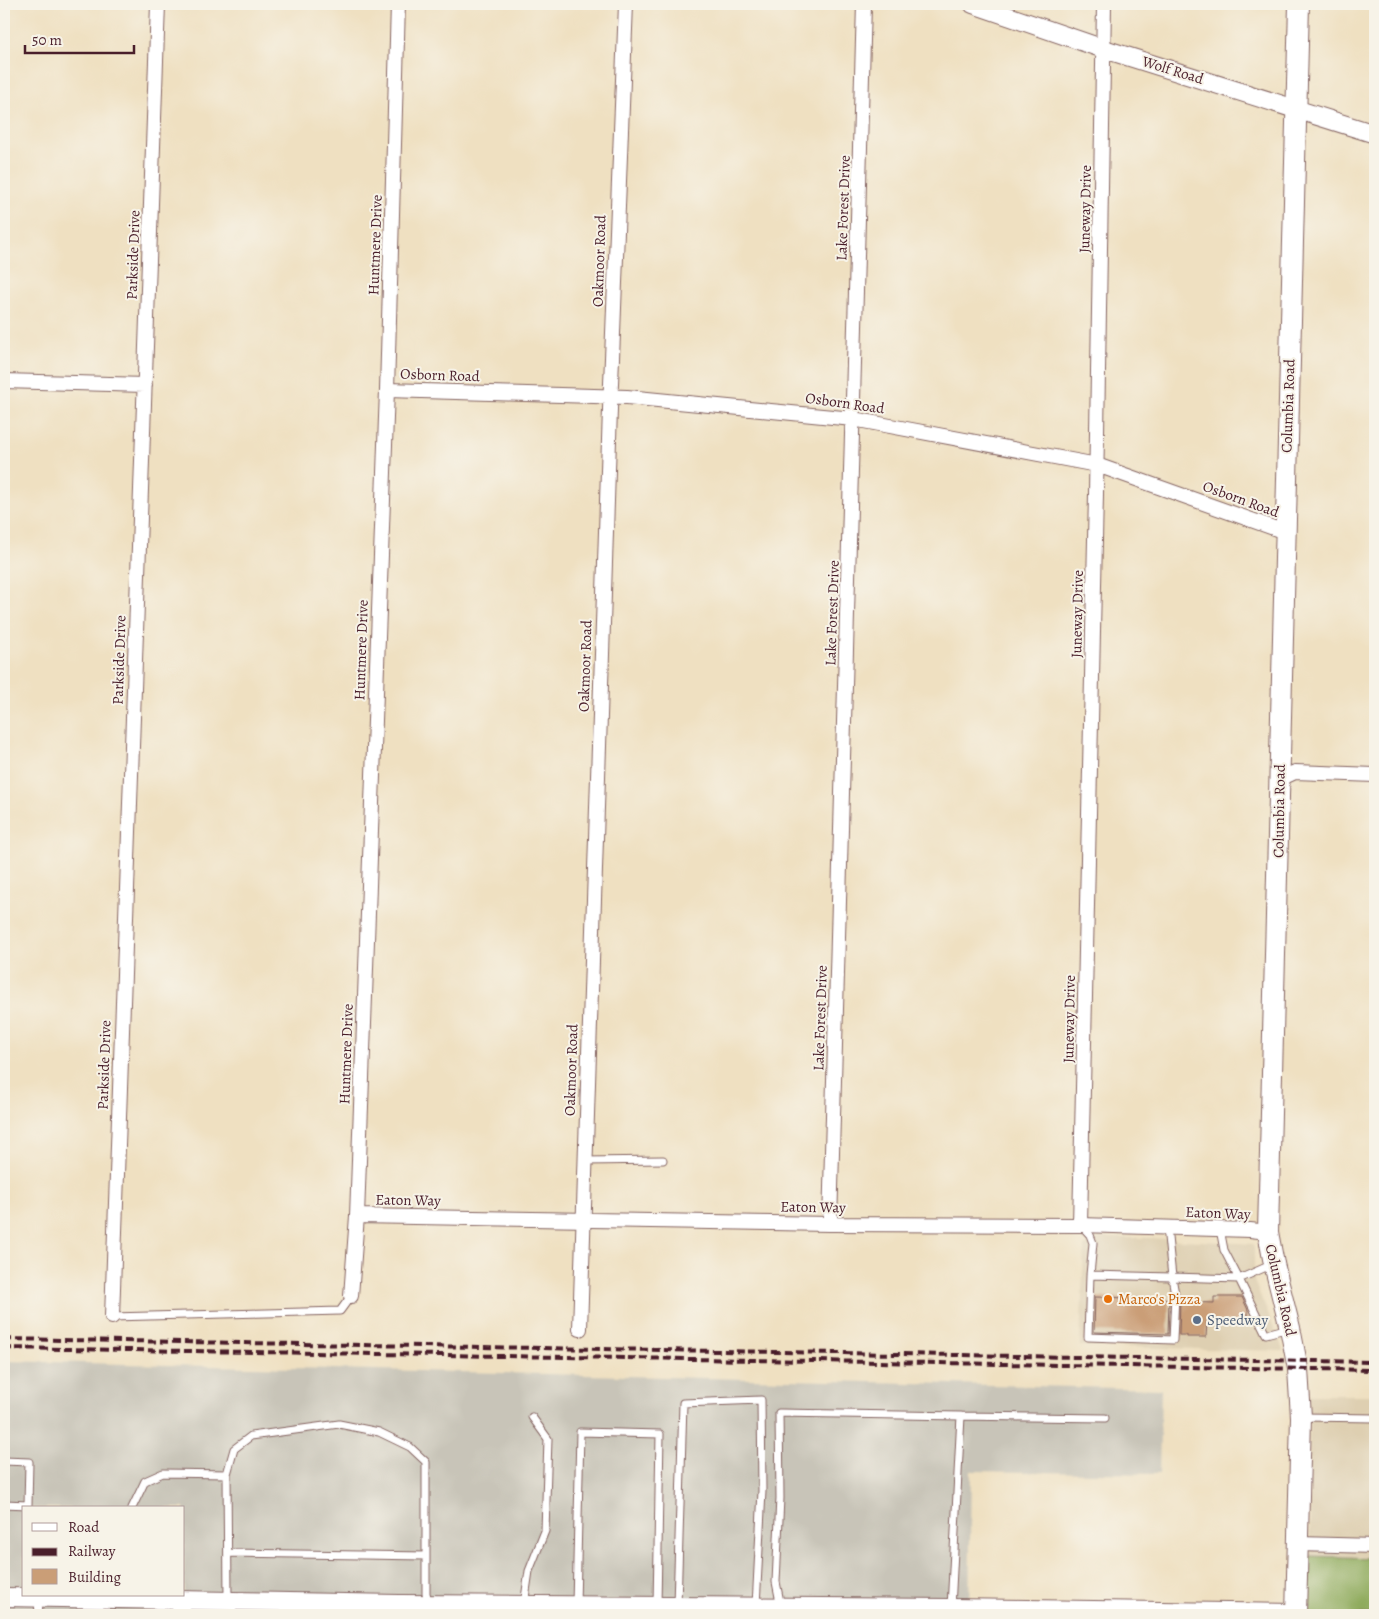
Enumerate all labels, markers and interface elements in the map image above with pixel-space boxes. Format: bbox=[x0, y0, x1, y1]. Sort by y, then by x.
scale bar bbox=[25, 22, 134, 54]
text: 50 m bbox=[32, 30, 62, 50]
street label: Wolf Road bbox=[1139, 51, 1207, 89]
street label: Lake Forest Drive bbox=[831, 154, 855, 261]
street label: Juneway Drive bbox=[1074, 165, 1096, 253]
street label: Huntmere Drive bbox=[363, 194, 387, 296]
street label: Parkside Drive bbox=[121, 209, 145, 300]
street label: Oakmoor Road bbox=[587, 214, 611, 307]
street label: Columbia Road bbox=[1276, 358, 1300, 453]
street label: Osborn Road bbox=[400, 364, 481, 386]
street label: Osborn Road bbox=[804, 388, 887, 419]
street label: Osborn Road bbox=[1200, 476, 1283, 522]
street label: Lake Forest Drive bbox=[820, 559, 844, 666]
street label: Juneway Drive bbox=[1066, 570, 1088, 658]
street label: Huntmere Drive bbox=[349, 599, 373, 701]
street label: Parkside Drive bbox=[107, 614, 131, 705]
street label: Oakmoor Road bbox=[573, 619, 597, 712]
street label: Columbia Road bbox=[1268, 763, 1290, 858]
street label: Lake Forest Drive bbox=[808, 964, 832, 1071]
street label: Juneway Drive bbox=[1058, 975, 1080, 1063]
street label: Huntmere Drive bbox=[334, 1003, 358, 1105]
street label: Parkside Drive bbox=[92, 1019, 116, 1110]
street label: Oakmoor Road bbox=[559, 1023, 583, 1116]
street label: Eaton Way bbox=[375, 1189, 441, 1211]
street label: Eaton Way bbox=[780, 1196, 846, 1218]
street label: Eaton Way bbox=[1185, 1202, 1251, 1224]
street label: Columbia Road bbox=[1261, 1242, 1302, 1339]
place label: Marco's Pizza bbox=[1118, 1289, 1201, 1309]
marker: Marco's Pizza bbox=[1102, 1293, 1114, 1305]
place label: Speedway bbox=[1207, 1310, 1268, 1330]
marker: Speedway bbox=[1191, 1314, 1203, 1326]
legend bbox=[22, 1506, 185, 1596]
text: Road bbox=[68, 1517, 100, 1537]
text: Railway bbox=[68, 1541, 116, 1561]
text: Building bbox=[68, 1567, 121, 1587]

